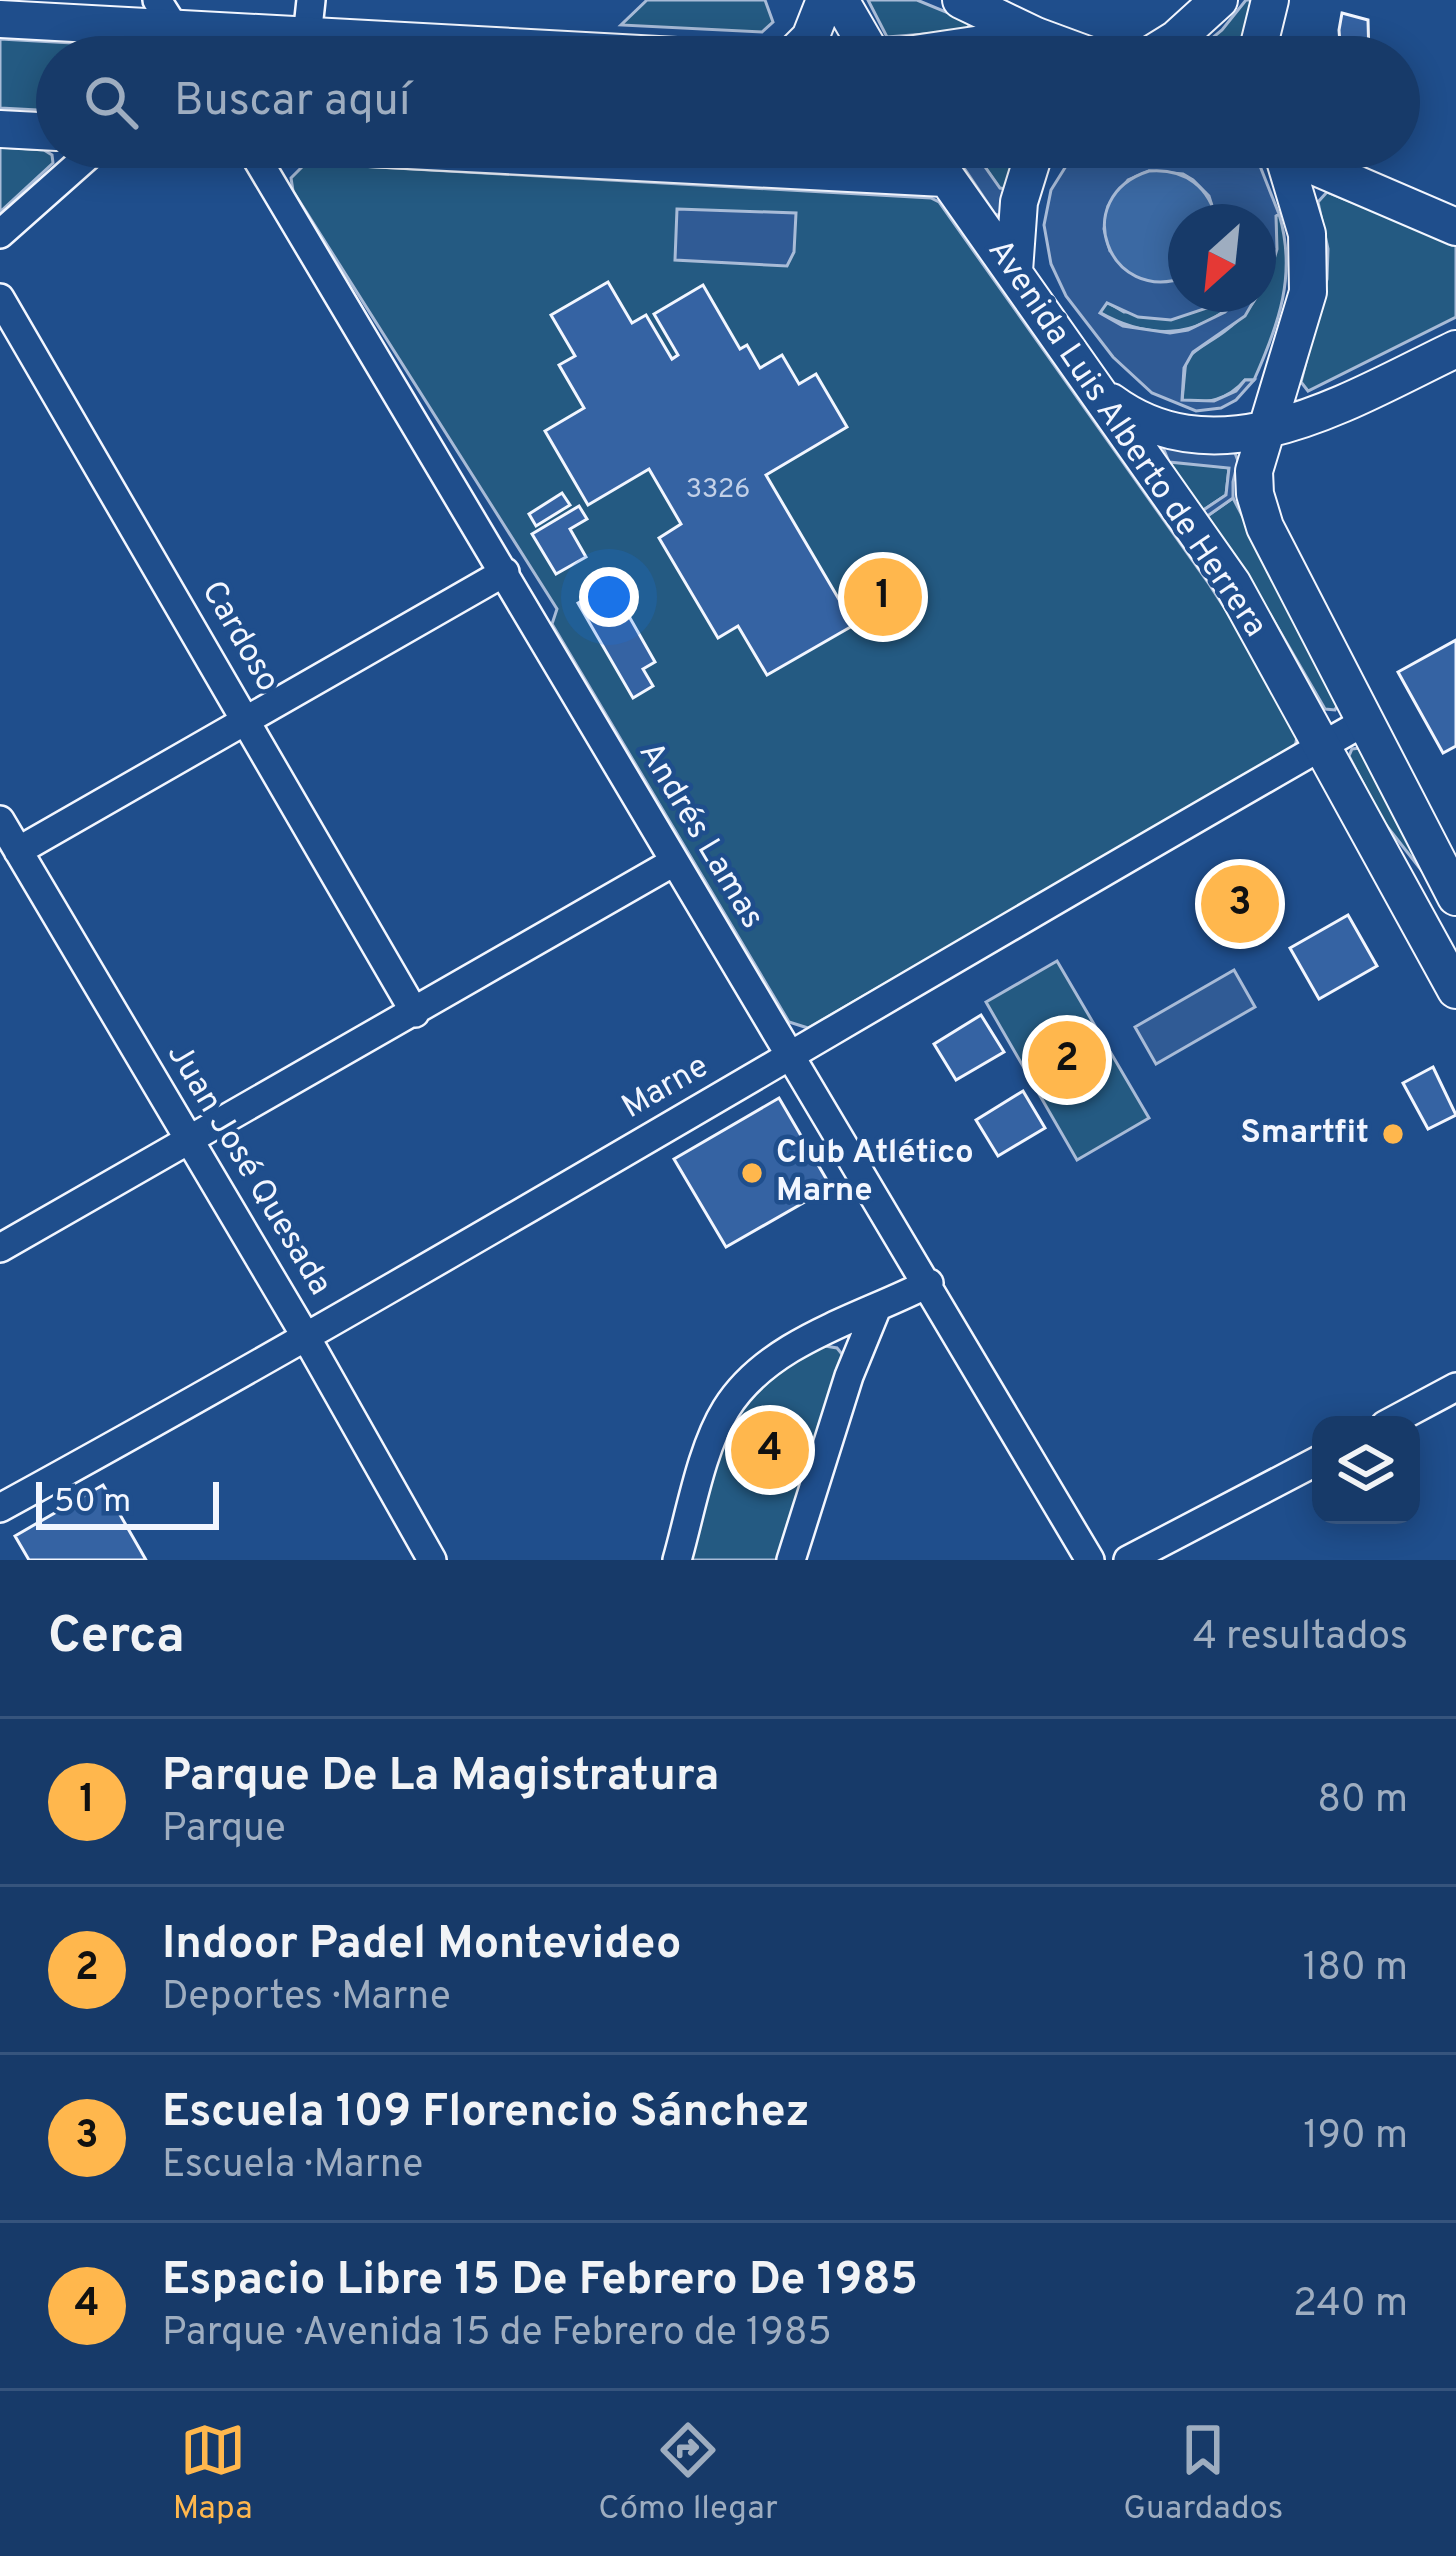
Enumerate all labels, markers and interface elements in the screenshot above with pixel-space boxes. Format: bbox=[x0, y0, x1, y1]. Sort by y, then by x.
search box bbox=[36, 36, 1420, 168]
icon: search bbox=[78, 69, 144, 135]
text: Buscar aquí bbox=[174, 74, 410, 131]
north arrow bbox=[1168, 204, 1276, 312]
street label: Avenida Luis Alberto de Herrera bbox=[977, 232, 1275, 646]
house number: 3326 bbox=[686, 473, 750, 507]
pin: 1 bbox=[844, 552, 922, 642]
your location bbox=[579, 567, 639, 627]
street label: Cardoso bbox=[190, 574, 288, 700]
street label: Andrés Lamas bbox=[628, 735, 772, 937]
pin: 3 bbox=[1201, 859, 1279, 949]
pin: 2 bbox=[1028, 1015, 1106, 1105]
street label: Juan José Quesada bbox=[156, 1036, 340, 1304]
street label: Marne bbox=[615, 1047, 717, 1129]
place label: Smartfit bbox=[1240, 1113, 1369, 1155]
marker: Smartfit bbox=[1380, 1121, 1406, 1147]
place label: Club Atlético Marne bbox=[776, 1133, 974, 1213]
marker: Club Atlético Marne bbox=[739, 1160, 765, 1186]
pin: 4 bbox=[731, 1405, 809, 1495]
map controls bbox=[1312, 1416, 1420, 1524]
button: layers bbox=[1312, 1416, 1420, 1524]
scale bar bbox=[36, 1476, 219, 1529]
text: 50 m bbox=[54, 1482, 131, 1524]
text: Cerca bbox=[48, 1606, 185, 1671]
text: 4 resultados bbox=[1193, 1614, 1408, 1663]
text: Parque De La Magistratura bbox=[162, 1749, 719, 1806]
text: 1 bbox=[79, 1777, 95, 1826]
text: 80 m bbox=[1317, 1777, 1408, 1826]
text: Parque bbox=[162, 1806, 286, 1855]
text: Indoor Padel Montevideo bbox=[162, 1917, 682, 1974]
text: 2 bbox=[75, 1945, 99, 1994]
text: 180 m bbox=[1303, 1945, 1408, 1994]
text: Deportes · Marne bbox=[162, 1974, 451, 2023]
text: Escuela 109 Florencio Sánchez bbox=[162, 2085, 810, 2142]
text: 3 bbox=[75, 2113, 99, 2162]
text: 190 m bbox=[1303, 2113, 1408, 2162]
text: Escuela · Marne bbox=[162, 2142, 423, 2191]
text: Espacio Libre 15 De Febrero De 1985 bbox=[162, 2253, 918, 2310]
text: 4 bbox=[74, 2281, 100, 2330]
text: 240 m bbox=[1293, 2281, 1408, 2330]
text: Parque · Avenida 15 de Febrero de 1985 bbox=[162, 2310, 832, 2359]
tab: Mapa bbox=[173, 2417, 253, 2531]
tab: Cómo llegar bbox=[598, 2417, 778, 2531]
tab: Guardados bbox=[1123, 2417, 1283, 2531]

